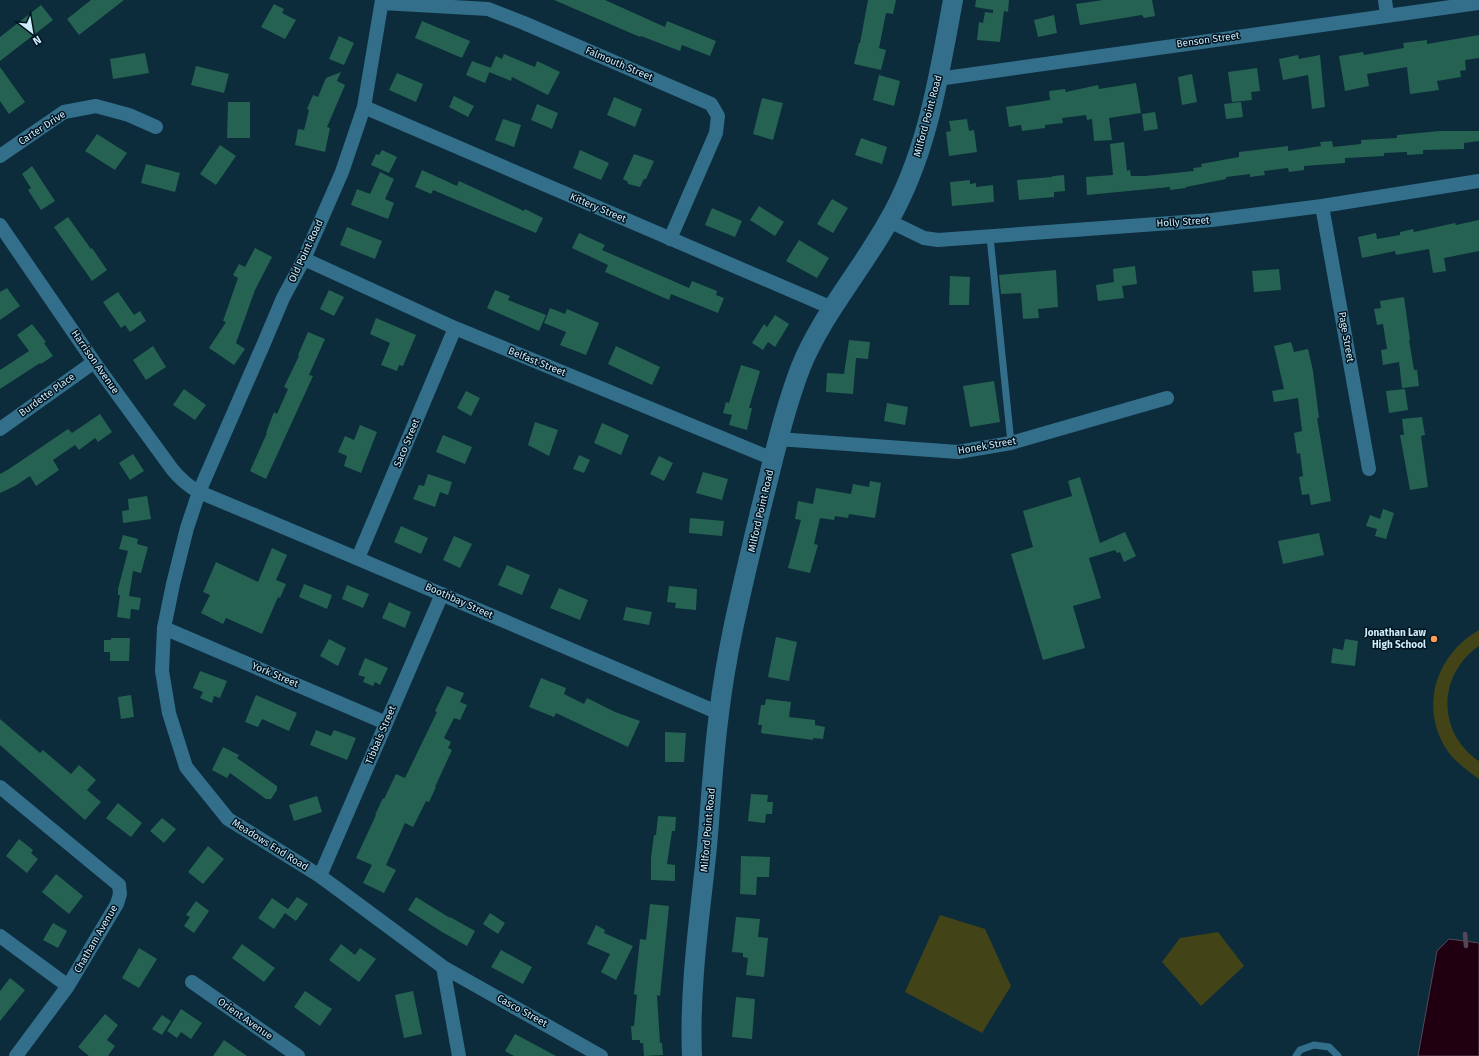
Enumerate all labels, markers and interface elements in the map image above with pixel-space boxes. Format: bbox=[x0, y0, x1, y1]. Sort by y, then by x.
north arrow bbox=[12, 12, 52, 52]
street label: Benson Street bbox=[1176, 30, 1241, 50]
text: N bbox=[30, 33, 43, 48]
street label: Falmouth Street bbox=[583, 44, 655, 84]
street label: Milford Point Road bbox=[911, 74, 945, 158]
street label: Carter Drive bbox=[16, 108, 68, 148]
street label: Kittery Street bbox=[568, 191, 628, 225]
street label: Holly Street bbox=[1156, 214, 1210, 230]
street label: Old Point Road bbox=[286, 218, 326, 284]
street label: Page Street bbox=[1336, 311, 1356, 363]
street label: Harrison Avenue bbox=[69, 328, 121, 396]
street label: Belfast Street bbox=[506, 345, 568, 379]
street label: Burdette Place bbox=[17, 371, 77, 419]
street label: Saco Street bbox=[391, 417, 423, 469]
street label: Honek Street bbox=[957, 435, 1017, 457]
street label: Milford Point Road bbox=[746, 469, 776, 553]
street label: Boothbay Street bbox=[423, 581, 495, 621]
place label: Jonathan Law High School bbox=[1364, 627, 1427, 651]
marker: Jonathan Law High School bbox=[1429, 634, 1439, 644]
street label: York Street bbox=[250, 660, 300, 690]
street label: Tibbals Street bbox=[363, 704, 399, 766]
street label: Milford Point Road bbox=[698, 788, 718, 872]
street label: Meadows End Road bbox=[230, 817, 310, 873]
street label: Chatham Avenue bbox=[72, 903, 120, 975]
street label: Casco Street bbox=[495, 992, 550, 1030]
street label: Orient Avenue bbox=[215, 996, 275, 1042]

